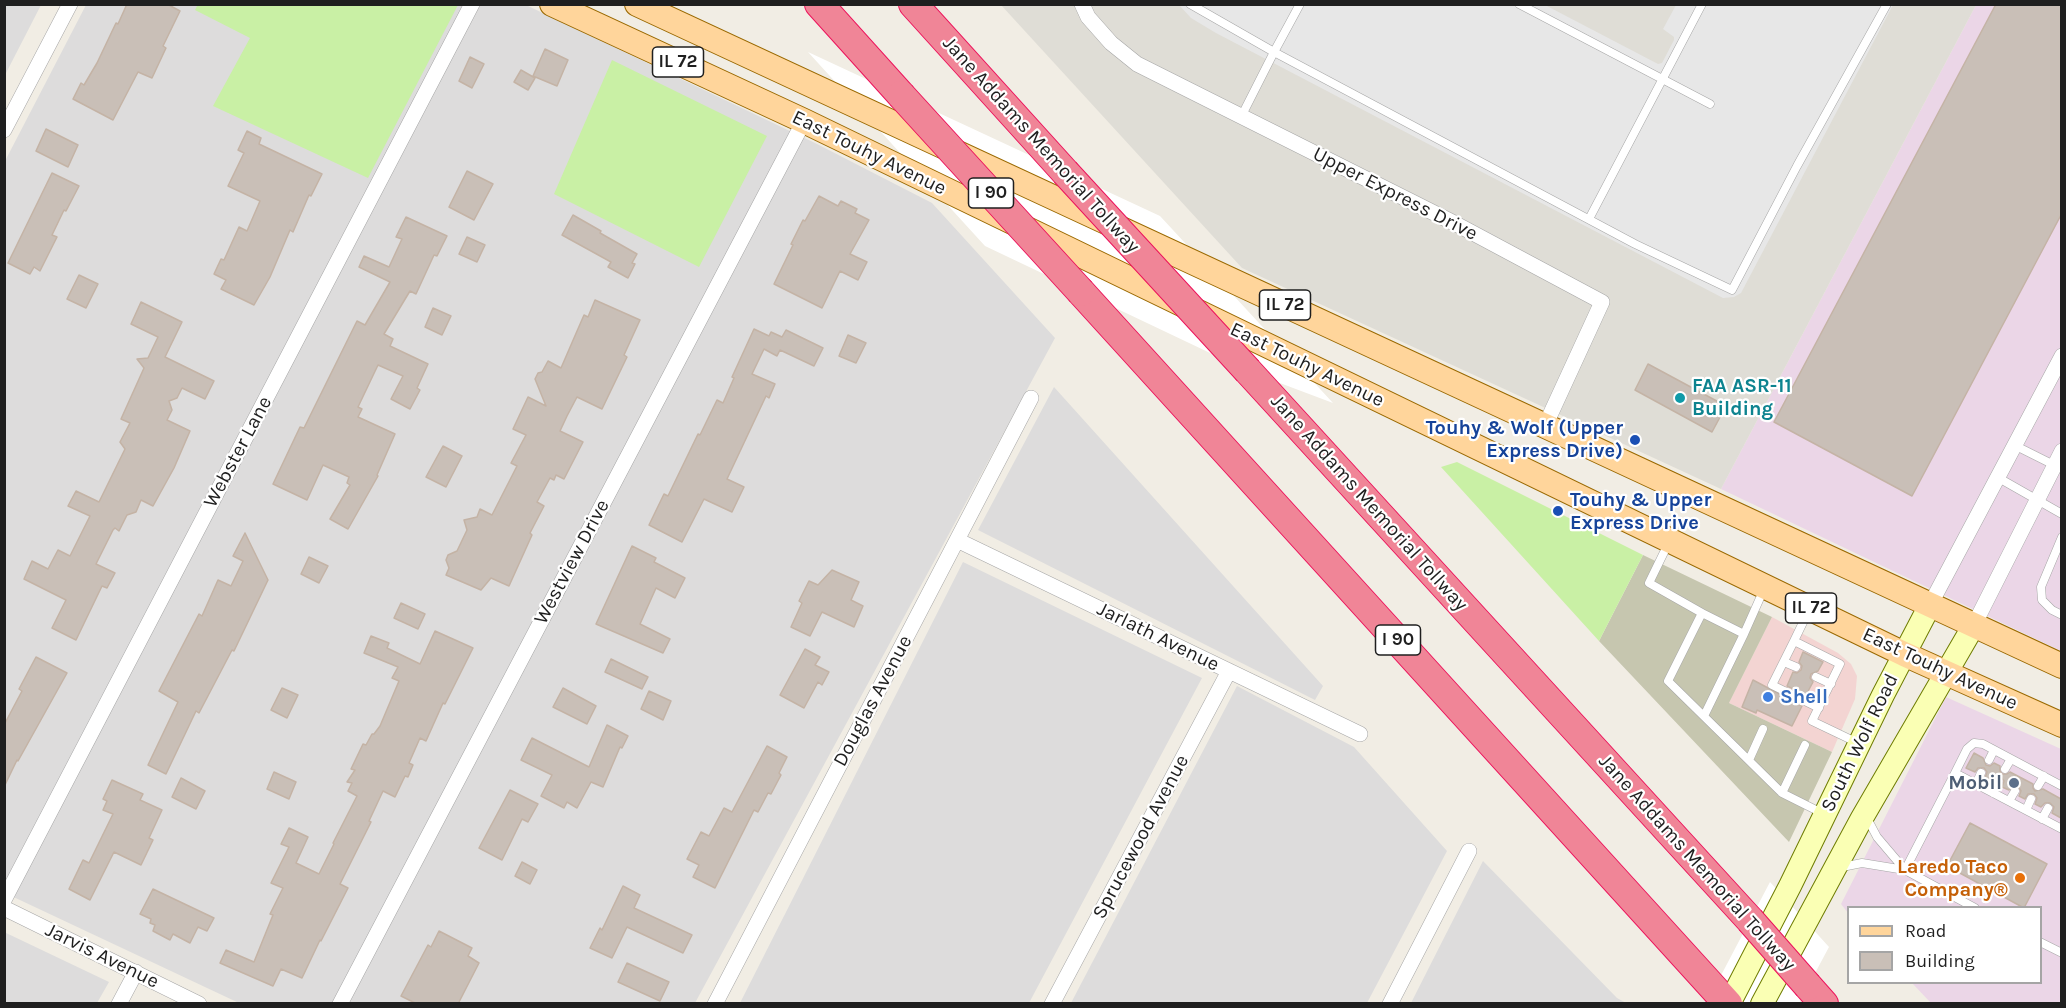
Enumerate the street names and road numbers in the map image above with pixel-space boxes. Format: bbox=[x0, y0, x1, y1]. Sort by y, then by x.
street label: Jane Addams Memorial Tollway bbox=[937, 32, 1145, 258]
road number: IL 72 bbox=[652, 47, 704, 77]
street label: East Touhy Avenue bbox=[788, 105, 950, 201]
street label: Upper Express Drive bbox=[1309, 142, 1481, 246]
road number: I 90 bbox=[968, 178, 1014, 208]
road number: IL 72 bbox=[1260, 290, 1310, 320]
street label: East Touhy Avenue bbox=[1226, 317, 1388, 413]
street label: Jane Addams Memorial Tollway bbox=[1265, 390, 1473, 616]
street label: Webster Lane bbox=[199, 392, 277, 512]
street label: Westview Drive bbox=[529, 496, 615, 628]
road number: IL 72 bbox=[1786, 593, 1836, 623]
street label: Jarlath Avenue bbox=[1093, 597, 1223, 677]
street label: East Touhy Avenue bbox=[1859, 623, 2021, 715]
road number: I 90 bbox=[1376, 625, 1420, 655]
street label: Douglas Avenue bbox=[828, 631, 918, 771]
street label: South Wolf Road bbox=[1816, 670, 1904, 816]
street label: Jane Addams Memorial Tollway bbox=[1593, 750, 1801, 976]
street label: Sprucewood Avenue bbox=[1088, 751, 1194, 923]
street label: Jarvis Avenue bbox=[41, 918, 163, 994]

